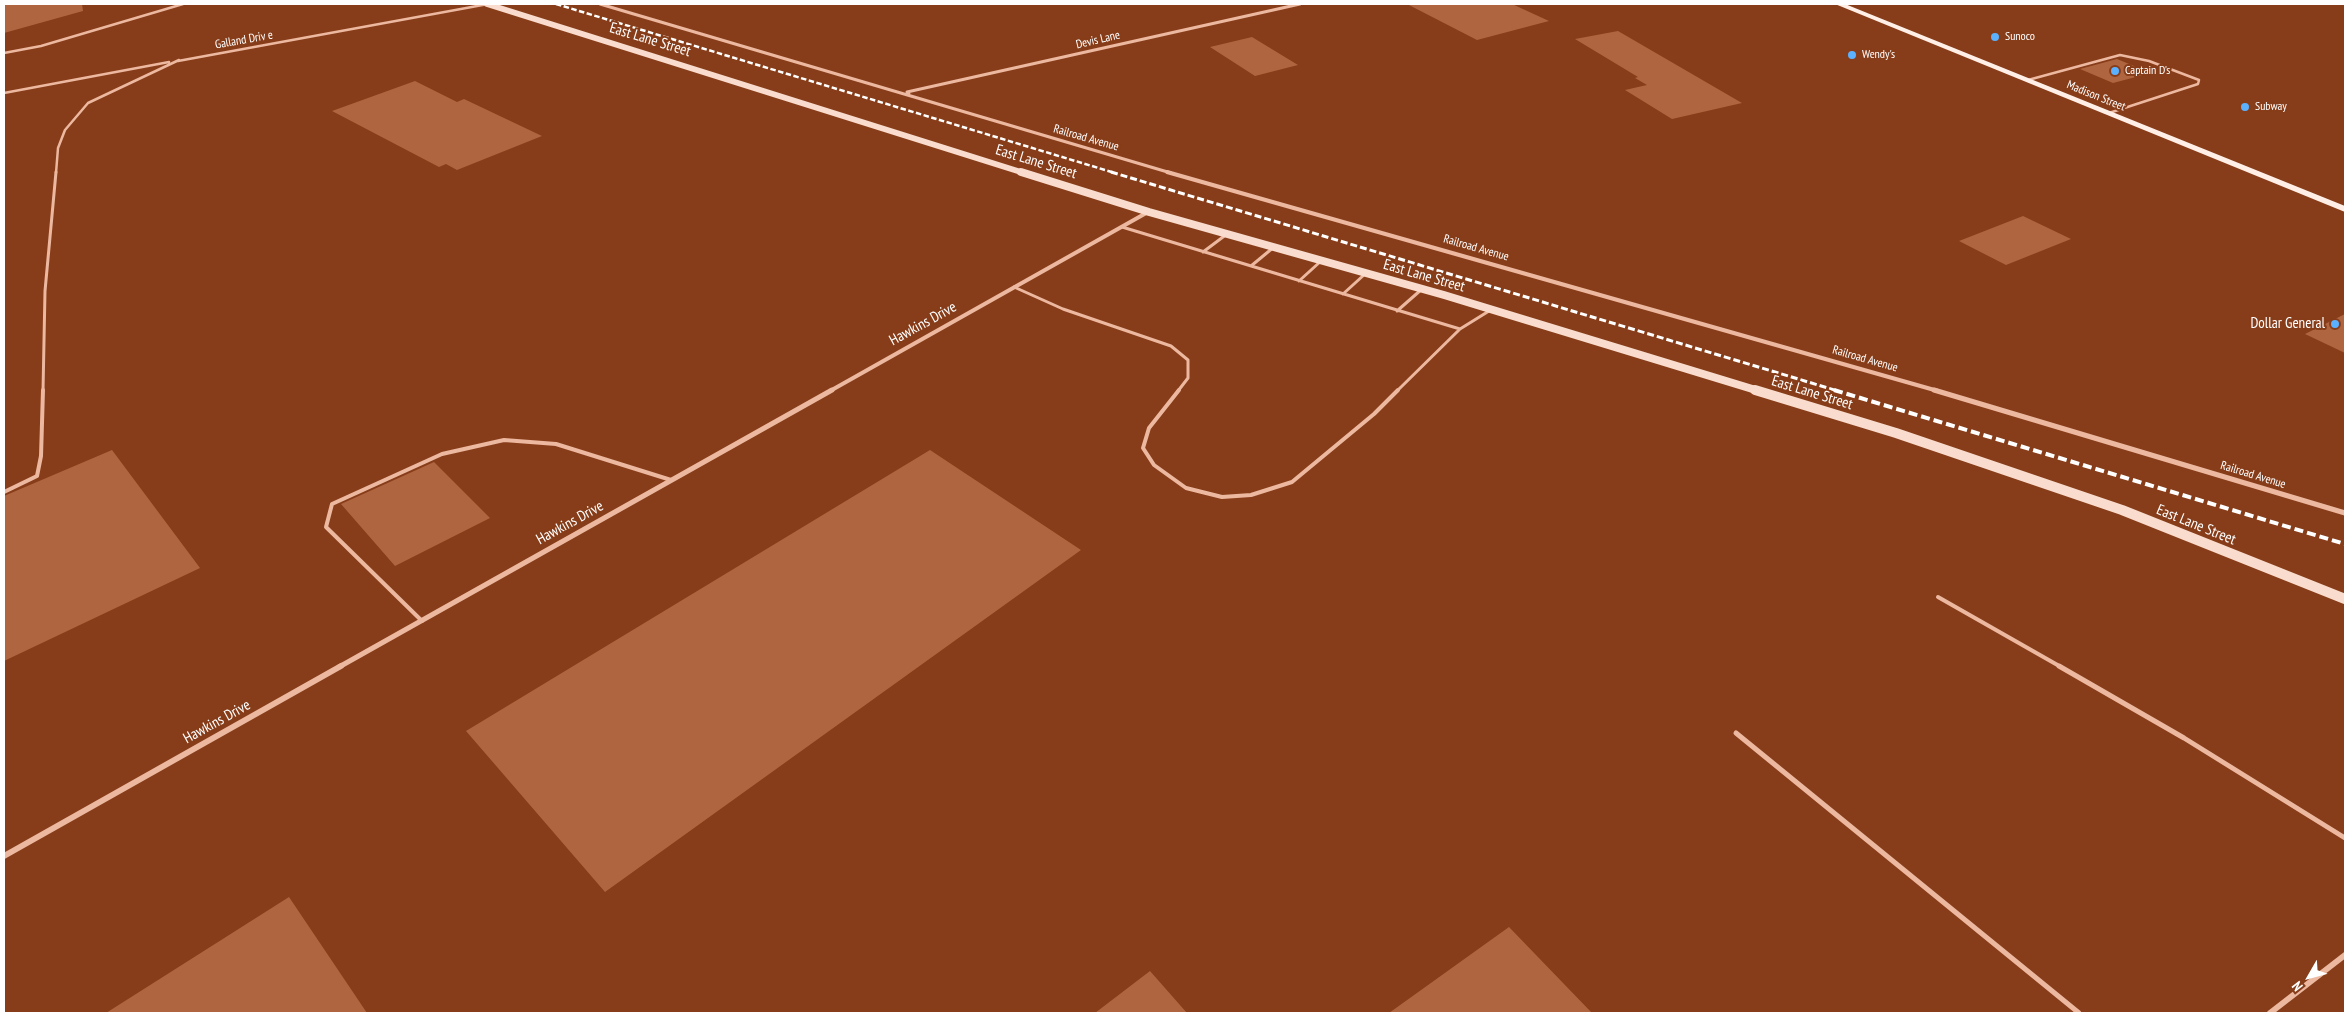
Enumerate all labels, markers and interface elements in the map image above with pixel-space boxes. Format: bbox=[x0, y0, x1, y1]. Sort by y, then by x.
street label: East Lane Street bbox=[607, 19, 693, 61]
street label: Galland Driv e bbox=[214, 28, 274, 52]
street label: Devis Lane bbox=[1075, 28, 1121, 52]
place label: Sunoco bbox=[2005, 30, 2035, 44]
marker: Sunoco bbox=[1989, 31, 2001, 43]
place label: Wendy's bbox=[1862, 48, 1895, 62]
marker: Wendy's bbox=[1846, 49, 1858, 61]
place label: Captain D's bbox=[2125, 64, 2170, 78]
marker: Captain D's bbox=[2109, 65, 2121, 77]
street label: Madison Street bbox=[2064, 78, 2128, 114]
place label: Subway bbox=[2255, 100, 2287, 114]
marker: Subway bbox=[2239, 101, 2251, 113]
street label: Railroad Avenue bbox=[1052, 122, 1120, 154]
street label: East Lane Street bbox=[993, 141, 1079, 183]
street label: Railroad Avenue bbox=[1442, 232, 1510, 264]
street label: East Lane Street bbox=[1381, 256, 1467, 296]
street label: Hawkins Drive bbox=[886, 298, 960, 350]
place label: Dollar General bbox=[2250, 315, 2325, 333]
marker: Dollar General bbox=[2329, 318, 2341, 330]
street label: Railroad Avenue bbox=[1831, 343, 1899, 375]
street label: East Lane Street bbox=[1769, 372, 1855, 414]
street label: Railroad Avenue bbox=[2219, 458, 2287, 492]
street label: Hawkins Drive bbox=[533, 497, 607, 549]
street label: East Lane Street bbox=[2154, 501, 2238, 549]
street label: Hawkins Drive bbox=[180, 696, 254, 748]
north arrow bbox=[2284, 952, 2334, 1002]
text: N bbox=[2288, 978, 2307, 995]

